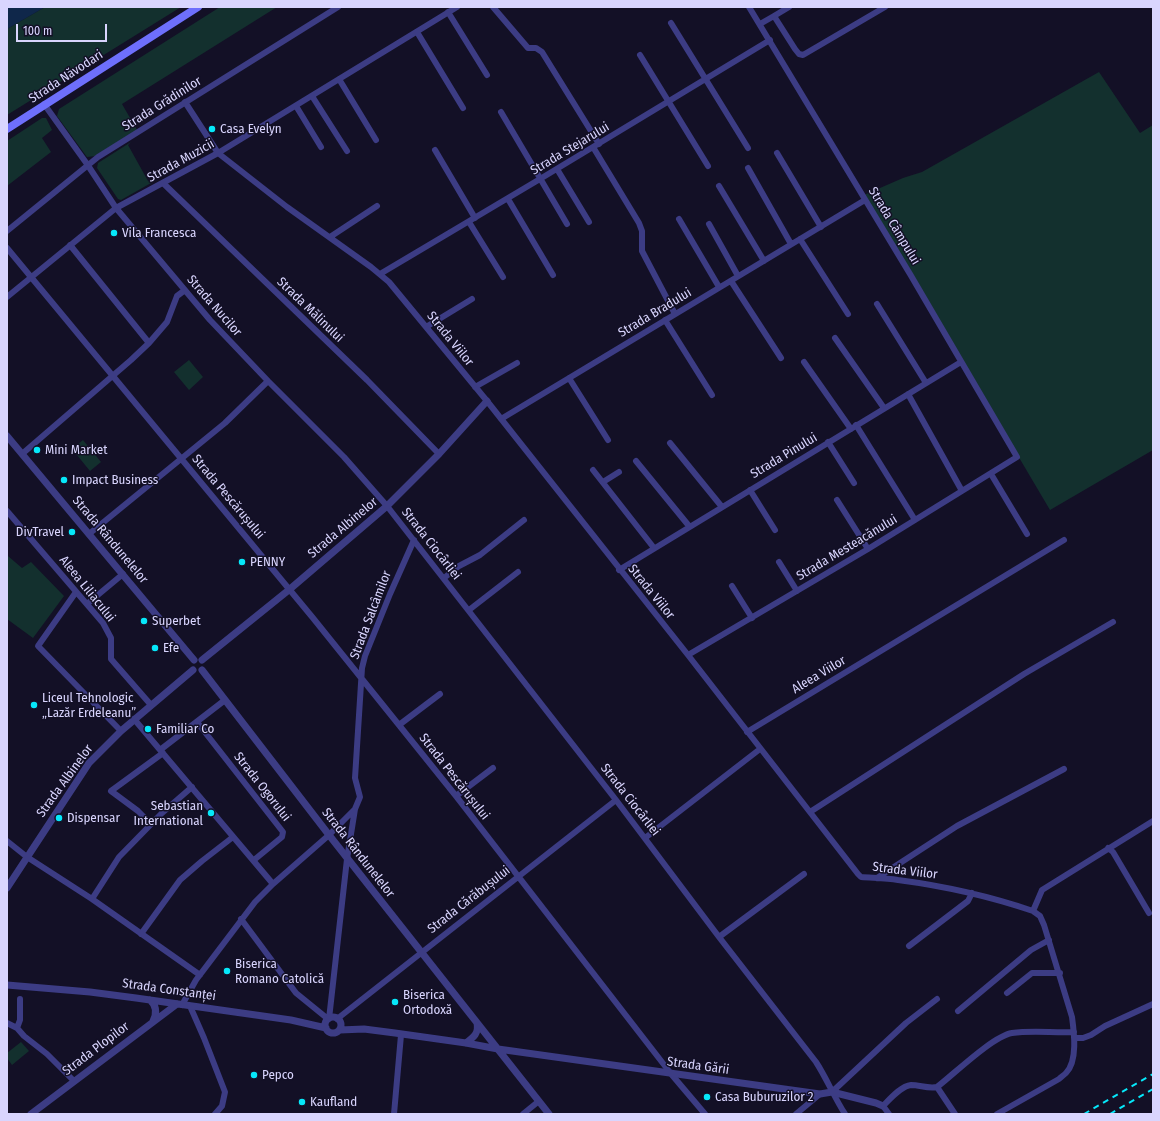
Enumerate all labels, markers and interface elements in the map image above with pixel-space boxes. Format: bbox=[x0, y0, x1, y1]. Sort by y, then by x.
scale bar bbox=[18, 16, 109, 42]
text: 100 m bbox=[23, 24, 52, 38]
street label: Strada Năvodari bbox=[26, 47, 106, 107]
street label: Strada Grădinilor bbox=[119, 73, 205, 135]
street label: Strada Stejarului bbox=[528, 119, 612, 179]
place label: Casa Evelyn bbox=[220, 121, 282, 137]
marker: Casa Evelyn bbox=[207, 124, 217, 134]
street label: Strada Muzicii bbox=[145, 136, 217, 186]
street label: Strada Câmpului bbox=[865, 184, 923, 268]
place label: Vila Francesca bbox=[122, 225, 196, 241]
marker: Vila Francesca bbox=[109, 228, 119, 238]
street label: Strada Nucilor bbox=[183, 272, 245, 340]
street label: Strada Mălinului bbox=[273, 274, 347, 346]
street label: Strada Bradului bbox=[616, 285, 694, 341]
street label: Strada Viilor bbox=[423, 309, 477, 369]
street label: Strada Pinului bbox=[748, 430, 820, 482]
place label: Mini Market bbox=[45, 442, 107, 458]
marker: Mini Market bbox=[32, 445, 42, 455]
street label: Strada Pescărușului bbox=[188, 452, 268, 542]
place label: Impact Business bbox=[72, 472, 158, 488]
marker: Impact Business bbox=[59, 475, 69, 485]
street label: Strada Rândunelelor bbox=[69, 493, 151, 587]
street label: Strada Albinelor bbox=[305, 494, 381, 562]
street label: Strada Ciocârliei bbox=[398, 505, 464, 583]
street label: Strada Mesteacănului bbox=[794, 512, 900, 584]
place label: DivTravel bbox=[16, 524, 64, 540]
marker: DivTravel bbox=[67, 527, 77, 537]
street label: Aleea Liliacului bbox=[56, 553, 118, 625]
place label: PENNY bbox=[250, 554, 285, 570]
marker: PENNY bbox=[237, 557, 247, 567]
street label: Strada Viilor bbox=[624, 562, 678, 622]
street label: Strada Salcâmilor bbox=[347, 569, 395, 661]
place label: Superbet bbox=[152, 613, 201, 629]
marker: Superbet bbox=[139, 616, 149, 626]
place label: Efe bbox=[163, 640, 179, 656]
marker: Efe bbox=[150, 643, 160, 653]
street label: Aleea Viilor bbox=[789, 653, 849, 697]
place label: Liceul Tehnologic „Lazăr Erdeleanu” bbox=[42, 690, 136, 721]
marker: Liceul Tehnologic „Lazăr Erdeleanu” bbox=[29, 700, 39, 710]
place label: Familiar Co bbox=[156, 721, 214, 737]
marker: Familiar Co bbox=[143, 724, 153, 734]
street label: Strada Pescărușului bbox=[416, 731, 492, 823]
street label: Strada Albinelor bbox=[33, 742, 97, 820]
street label: Strada Ogorului bbox=[230, 749, 294, 825]
street label: Strada Ciocârliei bbox=[597, 761, 663, 839]
place label: Sebastian International bbox=[134, 798, 203, 829]
street label: Strada Rândunelelor bbox=[318, 805, 398, 901]
marker: Sebastian International bbox=[206, 808, 216, 818]
place label: Dispensar bbox=[67, 810, 120, 826]
marker: Dispensar bbox=[54, 813, 64, 823]
street label: Strada Viilor bbox=[872, 859, 938, 883]
street label: Strada Cărăbușului bbox=[425, 863, 513, 937]
place label: Biserica Romano Catolică bbox=[235, 956, 324, 987]
marker: Biserica Romano Catolică bbox=[222, 966, 232, 976]
street label: Strada Constanței bbox=[121, 976, 217, 1004]
place label: Biserica Ortodoxă bbox=[403, 987, 452, 1018]
marker: Biserica Ortodoxă bbox=[390, 997, 400, 1007]
street label: Strada Plopilor bbox=[60, 1019, 132, 1079]
street label: Strada Gării bbox=[666, 1054, 730, 1078]
place label: Pepco bbox=[262, 1067, 294, 1083]
marker: Pepco bbox=[249, 1070, 259, 1080]
place label: Casa Buburuzilor 2 bbox=[715, 1089, 814, 1105]
marker: Casa Buburuzilor 2 bbox=[702, 1092, 712, 1102]
place label: Kaufland bbox=[310, 1094, 357, 1110]
marker: Kaufland bbox=[297, 1097, 307, 1107]

